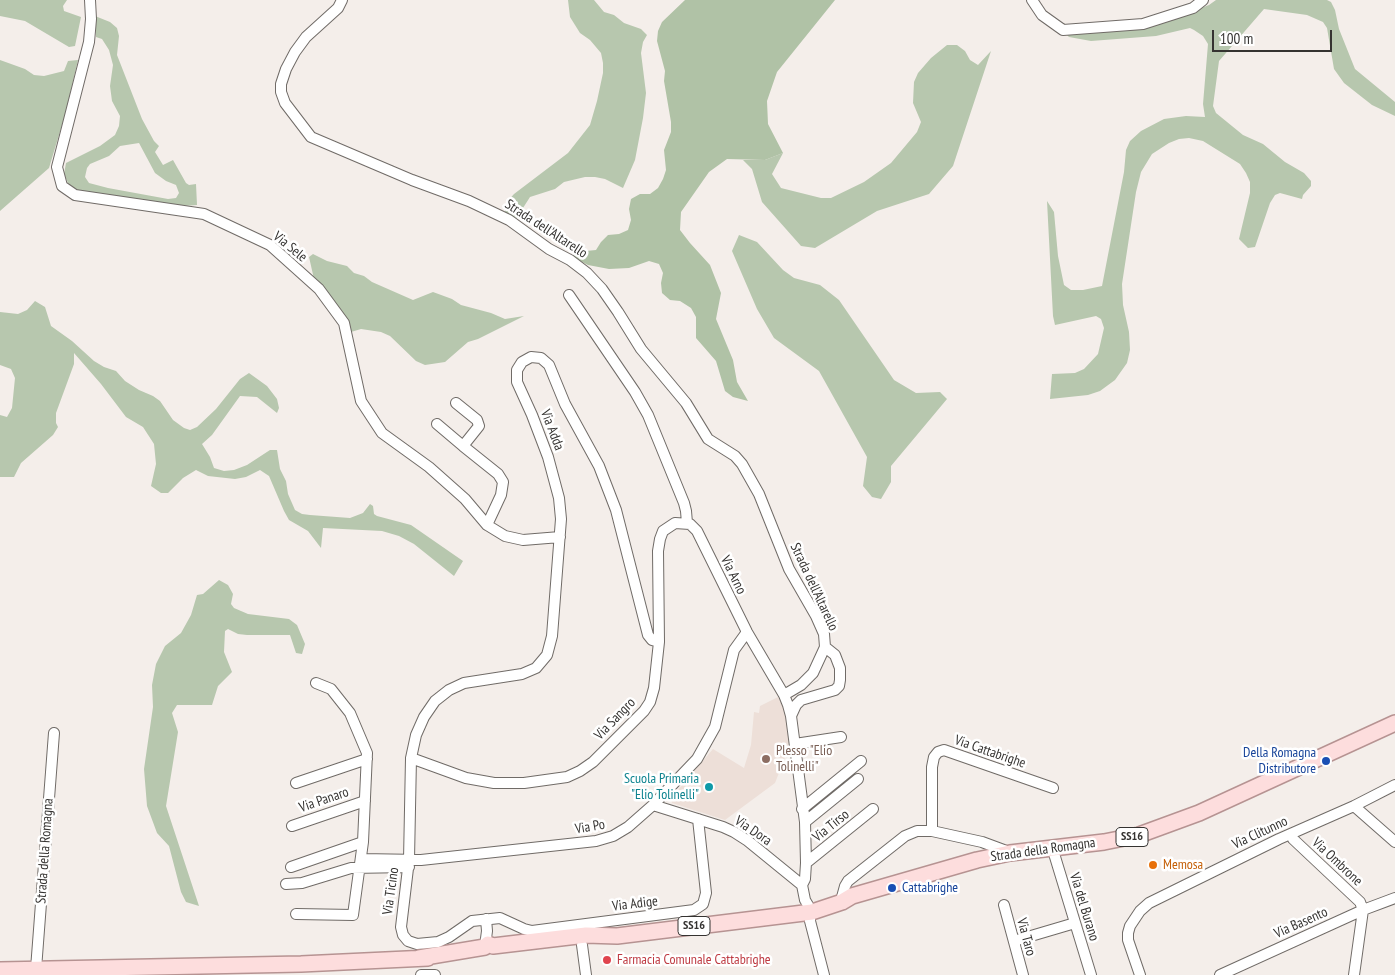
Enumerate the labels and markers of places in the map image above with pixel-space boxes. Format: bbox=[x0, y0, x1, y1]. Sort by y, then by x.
place label: Plesso "Elio Tolinelli" bbox=[776, 743, 832, 776]
place label: Della Romagna Distributore bbox=[1243, 745, 1316, 778]
marker: Plesso "Elio Tolinelli" bbox=[760, 753, 772, 765]
marker: Della Romagna Distributore bbox=[1320, 755, 1332, 767]
place label: Scuola Primaria "Elio Tolinelli" bbox=[624, 771, 699, 804]
marker: Scuola Primaria "Elio Tolinelli" bbox=[703, 781, 715, 793]
place label: Memosa bbox=[1163, 857, 1203, 873]
marker: Memosa bbox=[1147, 859, 1159, 871]
place label: Cattabrighe bbox=[902, 880, 958, 896]
marker: Cattabrighe bbox=[886, 882, 898, 894]
place label: Farmacia Comunale Cattabrighe bbox=[617, 952, 771, 968]
marker: Farmacia Comunale Cattabrighe bbox=[601, 954, 613, 966]

